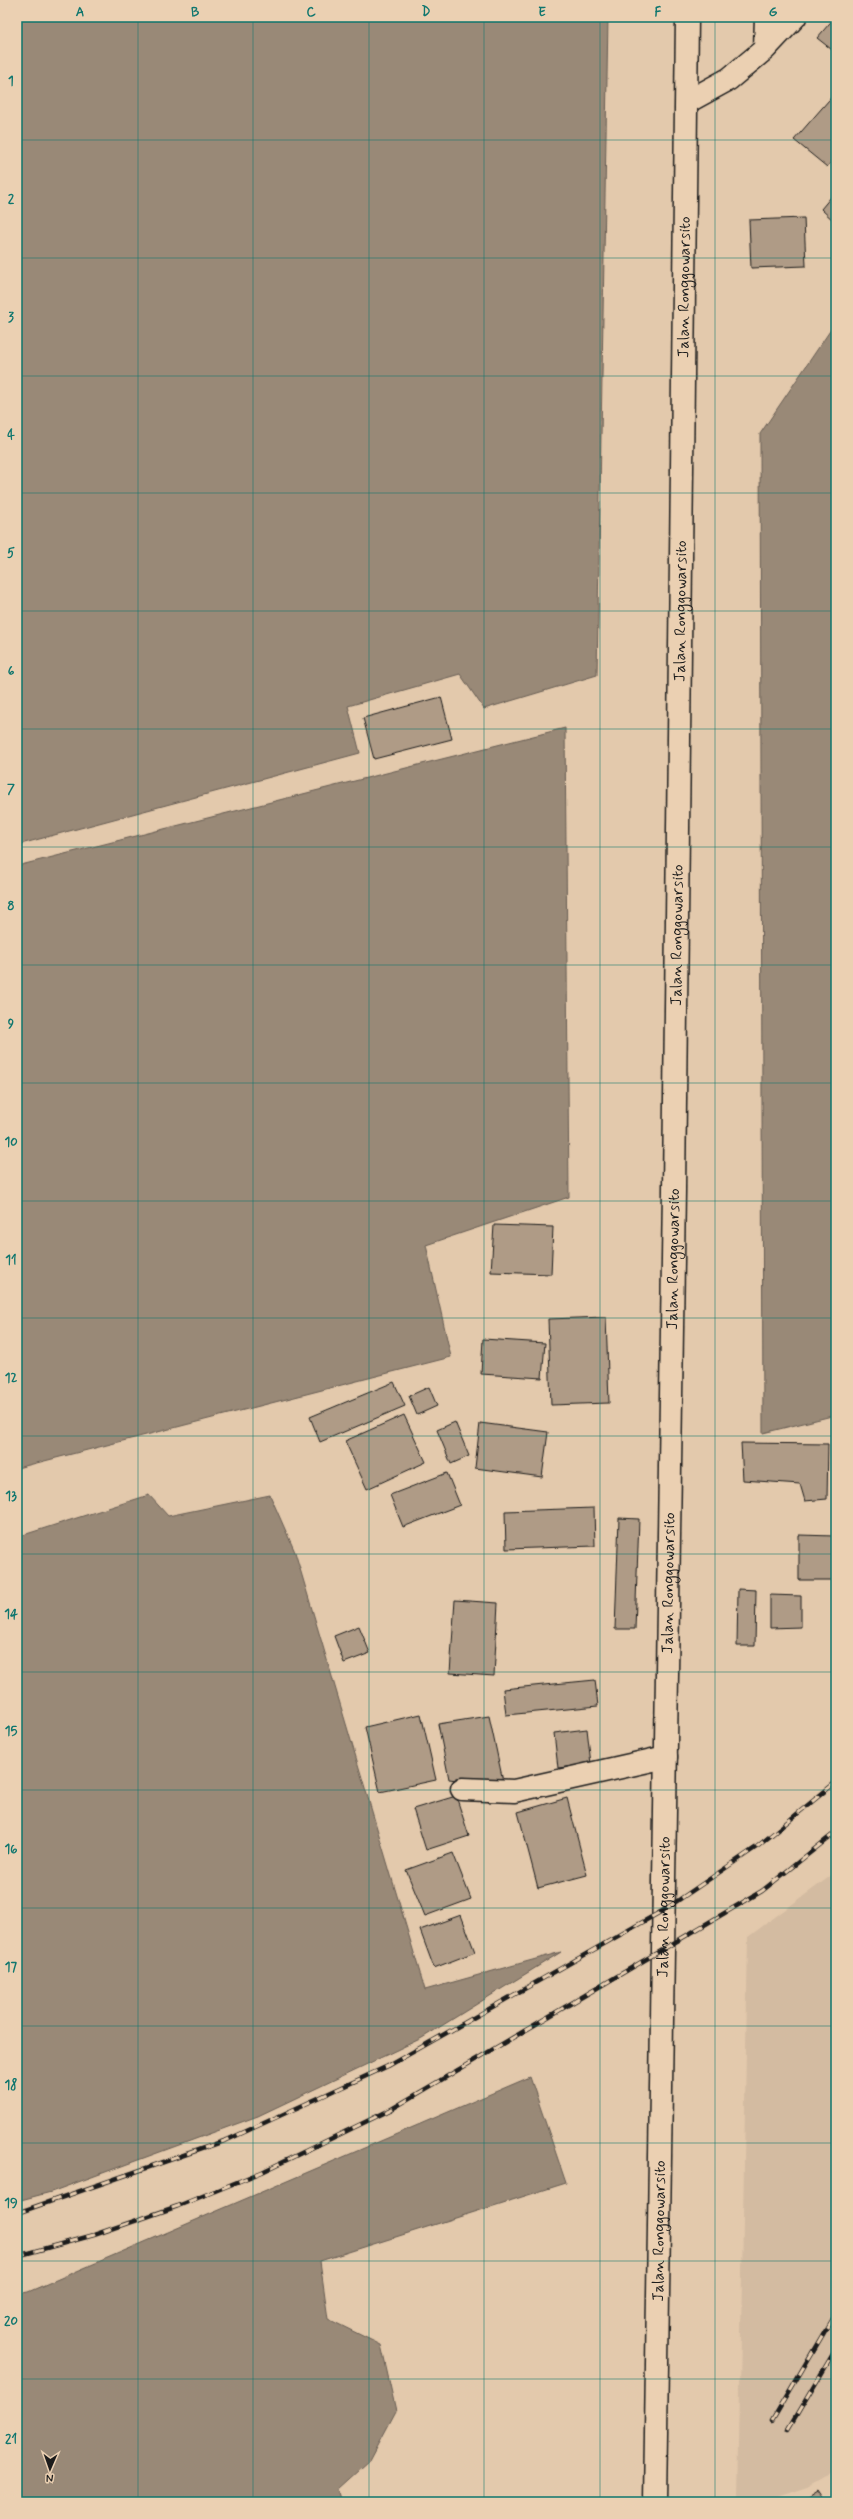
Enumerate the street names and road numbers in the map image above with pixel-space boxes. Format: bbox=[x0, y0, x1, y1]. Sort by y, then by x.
street label: Jalan Ronggowarsito bbox=[673, 216, 696, 358]
street label: Jalan Ronggowarsito bbox=[669, 540, 692, 682]
street label: Jalan Ronggowarsito bbox=[666, 864, 688, 1006]
street label: Jalan Ronggowarsito bbox=[661, 1188, 685, 1330]
street label: Jalan Ronggowarsito bbox=[657, 1512, 680, 1654]
street label: Jalan Ronggowarsito bbox=[652, 1836, 675, 1978]
street label: Jalan Ronggowarsito bbox=[647, 2160, 671, 2302]

